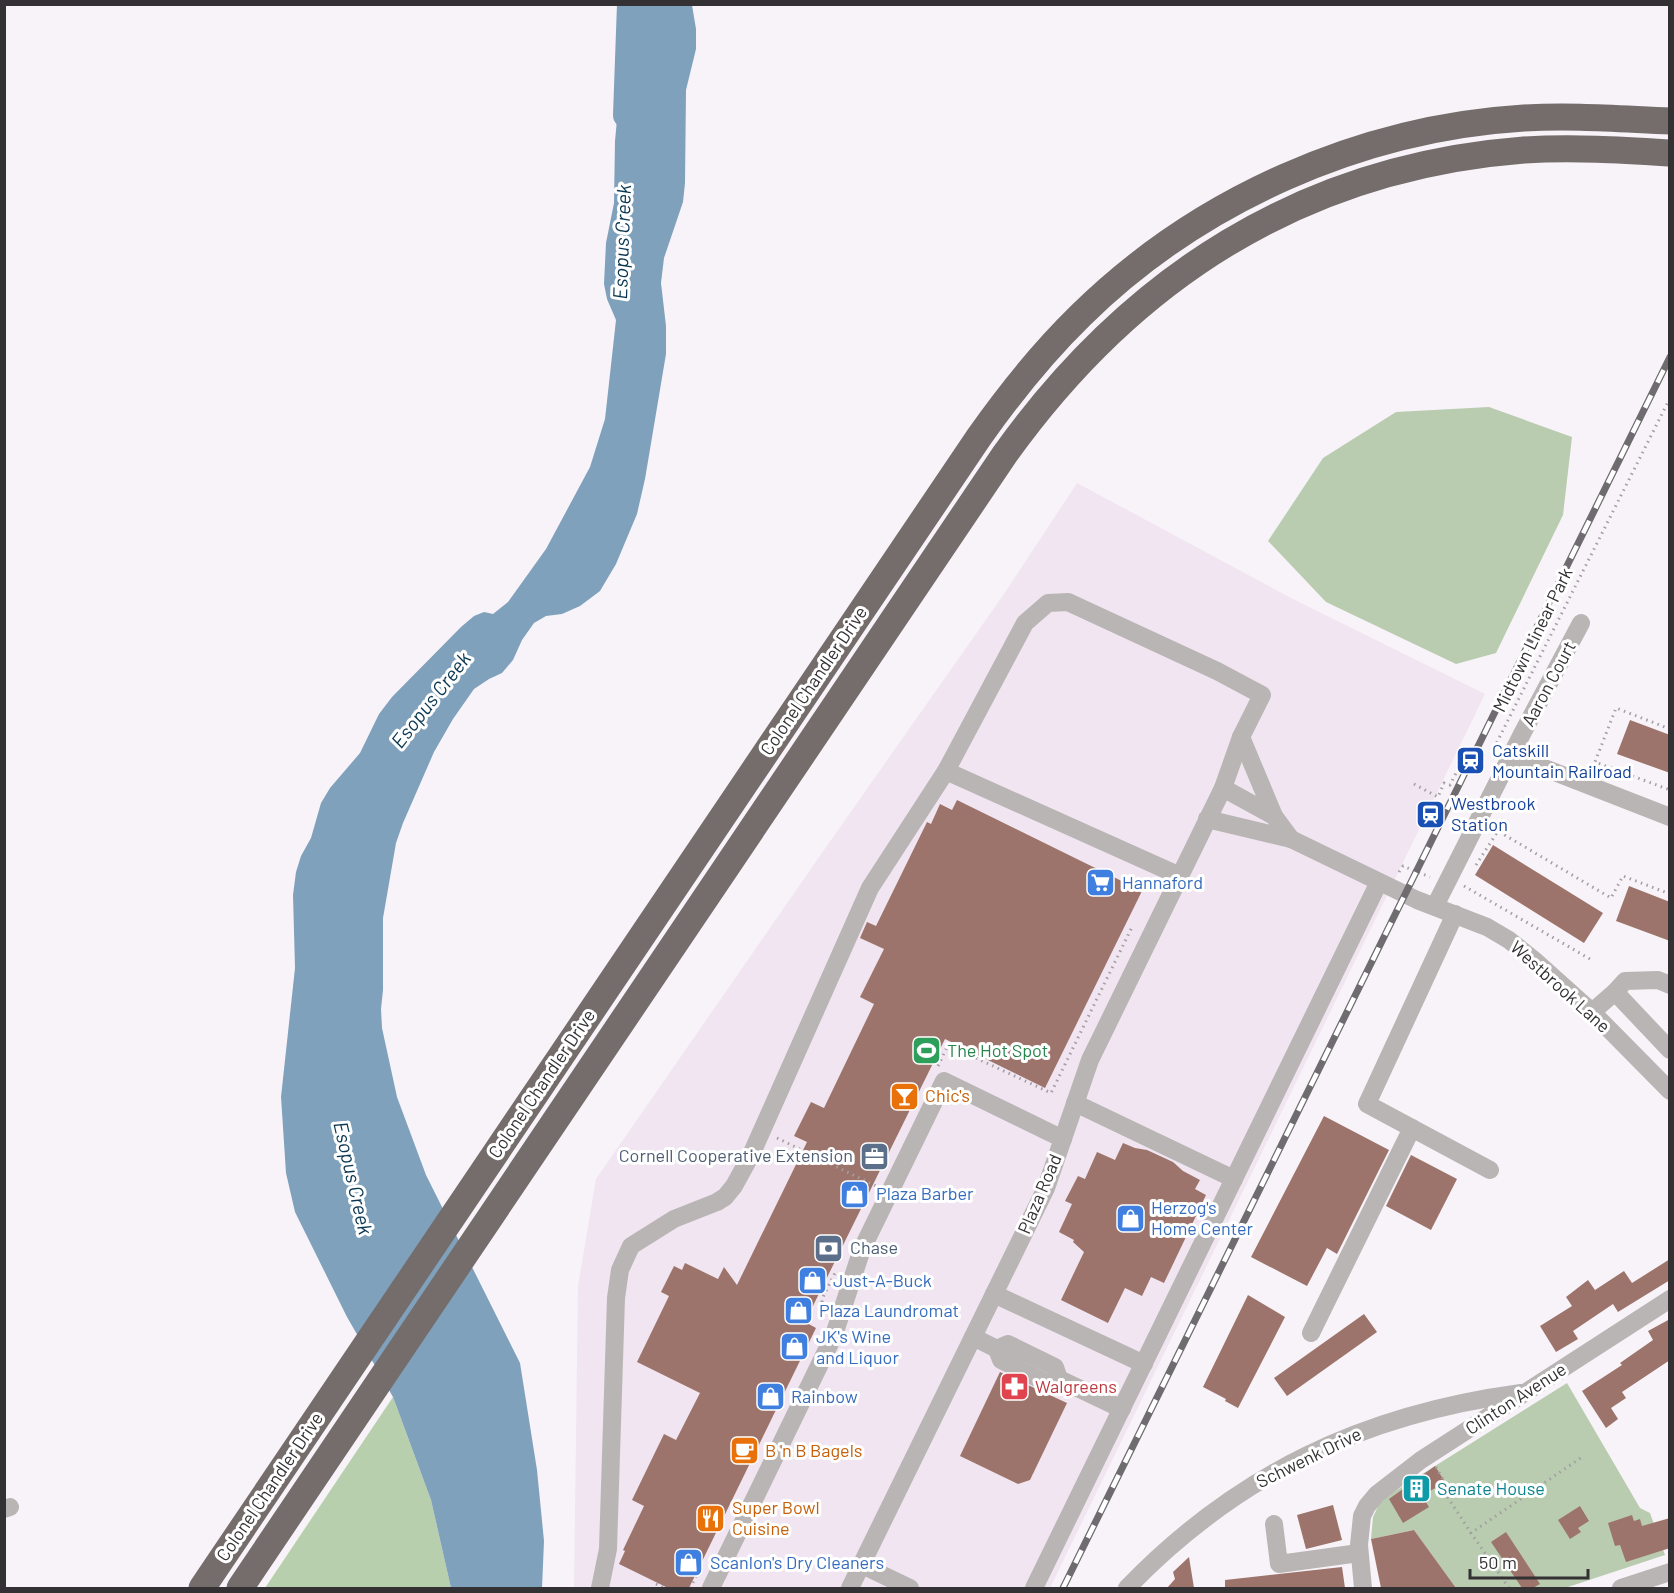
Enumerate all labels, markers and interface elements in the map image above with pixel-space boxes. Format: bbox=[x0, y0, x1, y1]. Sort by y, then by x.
water label: Esopus Creek bbox=[607, 184, 635, 300]
street label: Midtown Linear Park bbox=[1488, 564, 1577, 715]
street label: Colonel Chandler Drive bbox=[755, 602, 871, 759]
street label: Aaron Court bbox=[1516, 637, 1580, 730]
water label: Esopus Creek bbox=[385, 646, 475, 752]
place label: Catskill Mountain Railroad bbox=[1492, 739, 1632, 782]
station icon: Catskill Mountain Railroad bbox=[1455, 745, 1487, 777]
place label: Westbrook Station bbox=[1451, 792, 1535, 835]
station icon: Westbrook Station bbox=[1414, 798, 1446, 830]
supermarket icon: Hannaford bbox=[1085, 867, 1117, 899]
place label: Hannaford bbox=[1122, 871, 1203, 893]
street label: Westbrook Lane bbox=[1506, 936, 1615, 1037]
street label: Colonel Chandler Drive bbox=[483, 1005, 599, 1162]
sports icon: The Hot Spot bbox=[910, 1035, 942, 1067]
place label: The Hot Spot bbox=[947, 1039, 1048, 1061]
bar icon: Chic's bbox=[888, 1080, 920, 1112]
place label: Chic's bbox=[925, 1084, 970, 1106]
water label: Esopus Creek bbox=[329, 1119, 379, 1237]
office icon: Cornell Cooperative Extension bbox=[858, 1140, 890, 1172]
place label: Cornell Cooperative Extension bbox=[619, 1144, 853, 1166]
street label: Plaza Road bbox=[1012, 1150, 1066, 1237]
shop icon: Plaza Barber bbox=[839, 1178, 871, 1210]
place label: Plaza Barber bbox=[876, 1182, 974, 1204]
place label: Herzog's Home Center bbox=[1151, 1196, 1254, 1239]
shop icon: Herzog's Home Center bbox=[1114, 1202, 1146, 1234]
bank icon: Chase bbox=[813, 1232, 845, 1264]
place label: Chase bbox=[850, 1236, 898, 1258]
shop icon: Just-A-Buck bbox=[796, 1265, 828, 1297]
place label: Just-A-Buck bbox=[833, 1269, 932, 1291]
shop icon: Plaza Laundromat bbox=[782, 1295, 814, 1327]
place label: Plaza Laundromat bbox=[819, 1299, 959, 1321]
place label: JK's Wine and Liquor bbox=[816, 1325, 899, 1368]
shop icon: JK's Wine and Liquor bbox=[779, 1331, 811, 1363]
street label: Clinton Avenue bbox=[1461, 1357, 1570, 1439]
pharmacy icon: Walgreens bbox=[998, 1371, 1030, 1403]
place label: Walgreens bbox=[1035, 1375, 1117, 1397]
shop icon: Rainbow bbox=[754, 1381, 786, 1413]
place label: Rainbow bbox=[791, 1385, 858, 1407]
street label: Colonel Chandler Drive bbox=[211, 1408, 327, 1565]
street label: Schwenk Drive bbox=[1252, 1422, 1365, 1492]
cafe icon: B 'n B Bagels bbox=[728, 1435, 760, 1467]
place label: B 'n B Bagels bbox=[765, 1439, 862, 1461]
building icon: Senate House bbox=[1400, 1473, 1432, 1505]
place label: Senate House bbox=[1437, 1477, 1545, 1499]
place label: Super Bowl Cuisine bbox=[732, 1496, 820, 1539]
restaurant icon: Super Bowl Cuisine bbox=[695, 1502, 727, 1534]
scale bar bbox=[1470, 1542, 1588, 1580]
shop icon: Scanlon's Dry Cleaners bbox=[673, 1547, 705, 1579]
place label: Scanlon's Dry Cleaners bbox=[710, 1551, 884, 1573]
text: 50 m bbox=[1479, 1551, 1517, 1573]

